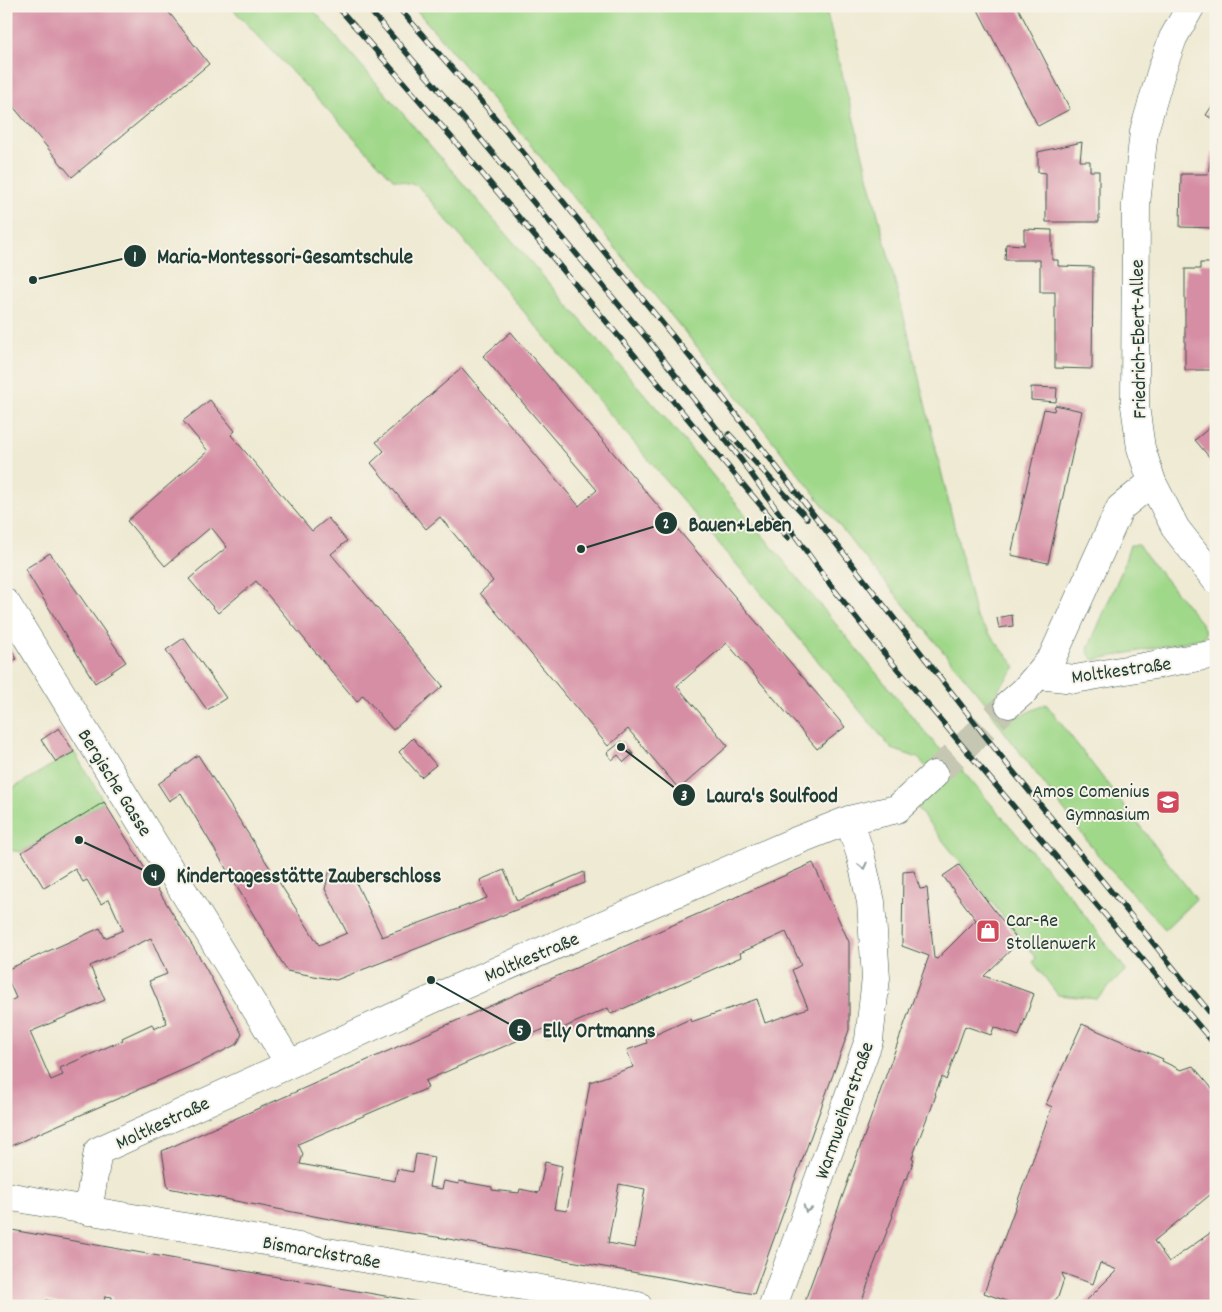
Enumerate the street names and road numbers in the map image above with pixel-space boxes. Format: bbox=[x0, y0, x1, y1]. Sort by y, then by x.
street label: Friedrich-Ebert-Allee bbox=[1125, 259, 1155, 419]
street label: Moltkestraße bbox=[1070, 651, 1173, 693]
street label: Bergische Gasse bbox=[69, 724, 158, 843]
street label: Moltkestraße bbox=[480, 926, 584, 991]
street label: Warmweiherstraße bbox=[809, 1038, 883, 1183]
street label: Moltkestraße bbox=[112, 1091, 215, 1159]
street label: Bismarckstraße bbox=[260, 1230, 383, 1278]

